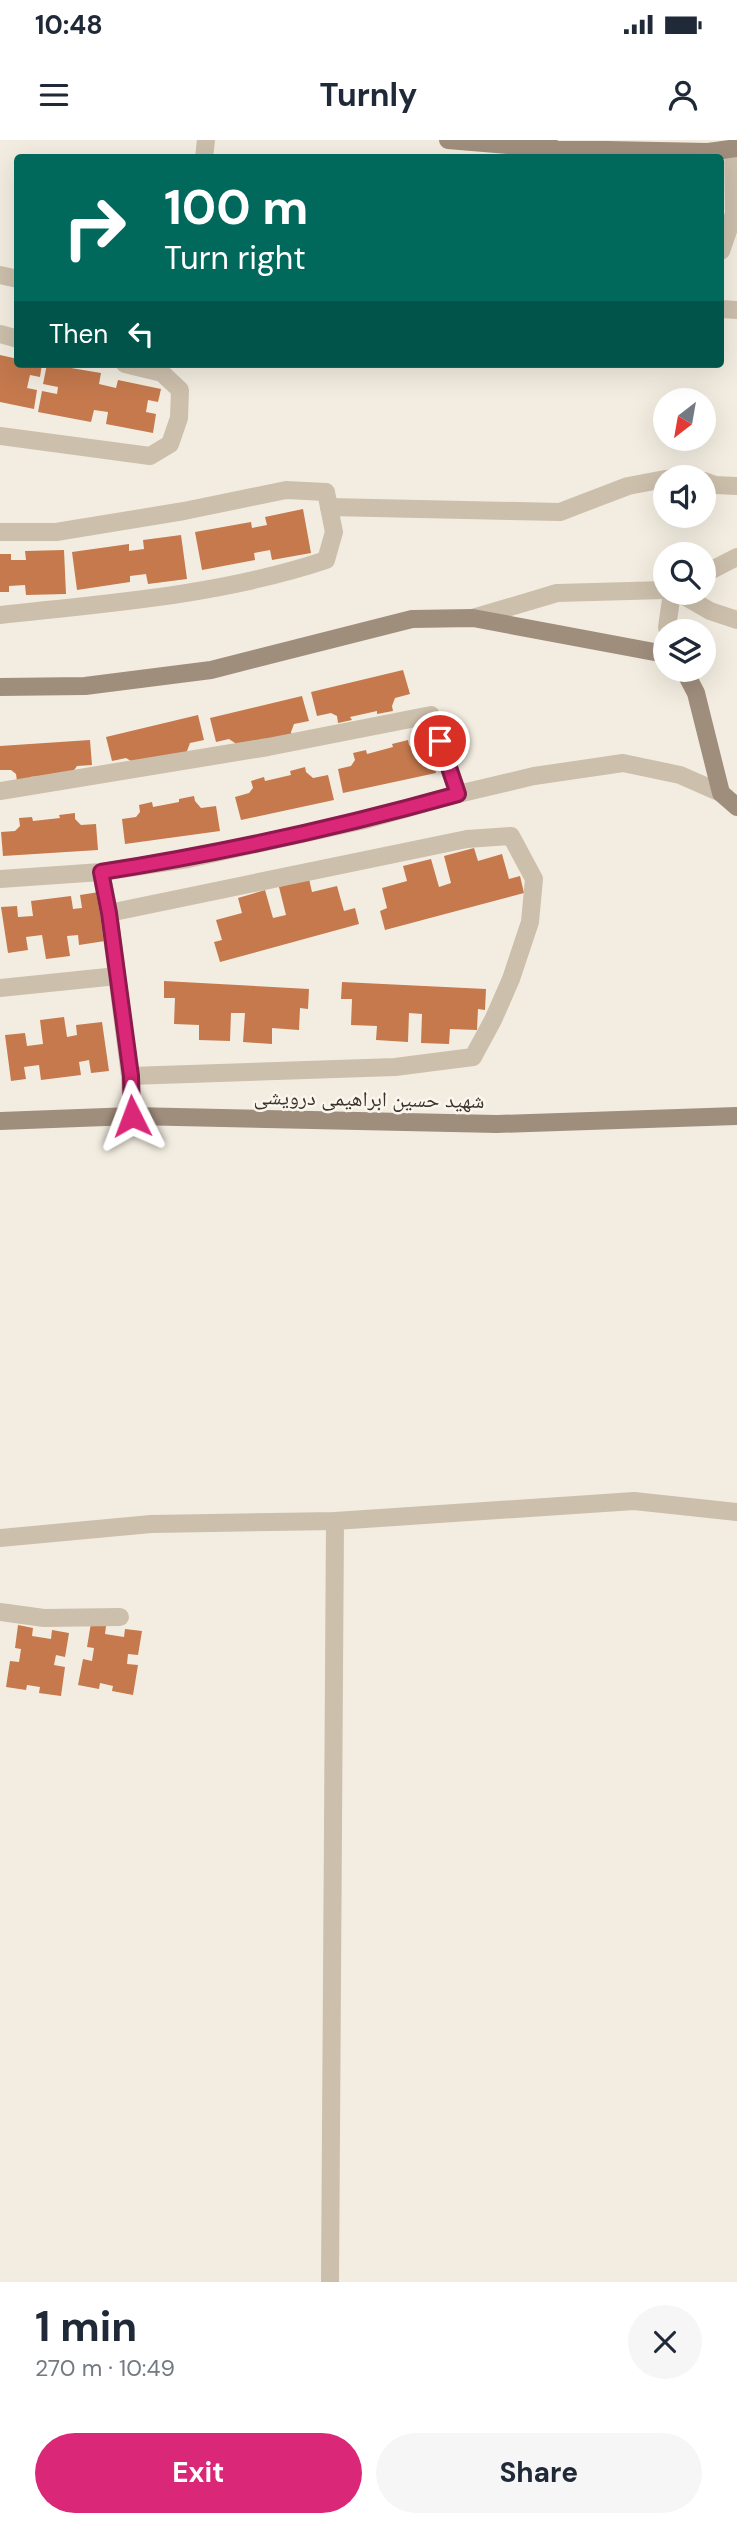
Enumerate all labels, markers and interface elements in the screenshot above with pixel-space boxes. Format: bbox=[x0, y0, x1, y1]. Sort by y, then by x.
text: 10:48 bbox=[35, 8, 103, 42]
text: Turnly bbox=[320, 74, 417, 116]
icon: menu bbox=[35, 76, 73, 114]
icon: person bbox=[664, 76, 702, 114]
text: 100 m bbox=[164, 175, 308, 239]
icon: right bbox=[49, 182, 140, 273]
text: Turn right bbox=[164, 237, 306, 279]
icon: left bbox=[122, 315, 160, 353]
text: Then bbox=[49, 317, 108, 351]
north arrow bbox=[653, 388, 716, 452]
map controls bbox=[653, 388, 716, 682]
button: sound bbox=[653, 465, 716, 528]
button: search bbox=[653, 542, 716, 605]
button: layers bbox=[653, 619, 716, 682]
pin bbox=[410, 711, 470, 771]
icon: arrive bbox=[421, 722, 459, 760]
position arrow bbox=[95, 1079, 169, 1153]
street label: شهید حسین ابراهیمی درویشی bbox=[253, 1083, 485, 1115]
text: 1 min bbox=[35, 2299, 137, 2354]
button: close bbox=[628, 2305, 702, 2379]
text: 270 m · 10:49 bbox=[35, 2353, 175, 2383]
button: Exit bbox=[35, 2433, 362, 2513]
button: Share bbox=[376, 2433, 702, 2513]

